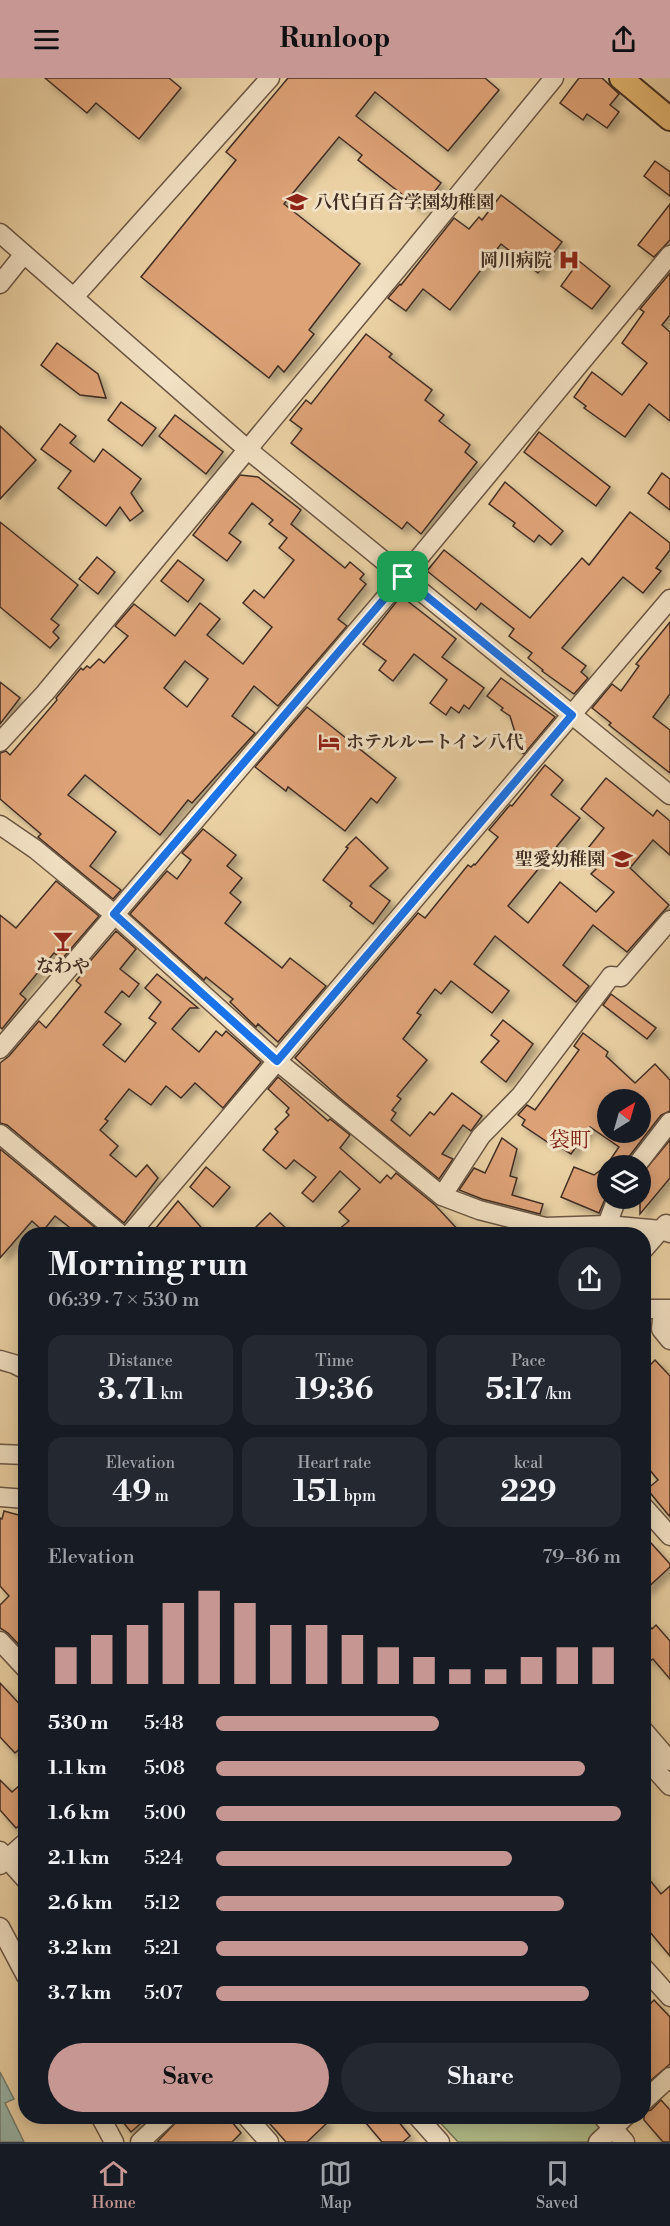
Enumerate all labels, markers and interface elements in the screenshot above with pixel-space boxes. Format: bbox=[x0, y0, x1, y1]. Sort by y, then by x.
text: Runloop bbox=[280, 22, 390, 56]
icon: menu bbox=[30, 23, 63, 56]
icon: share bbox=[607, 23, 640, 56]
school or university icon: 八代白百合学園幼稚園 bbox=[285, 190, 309, 214]
place label: 八代白百合学園幼稚園 bbox=[314, 191, 494, 214]
hospital icon: 岡川病院 bbox=[557, 248, 581, 272]
place label: 岡川病院 bbox=[480, 249, 552, 272]
pin bbox=[377, 551, 428, 602]
icon: arrive bbox=[386, 560, 419, 593]
hotel icon: ホテルルートイン八代 bbox=[317, 730, 341, 754]
place label: ホテルルートイン八代 bbox=[346, 731, 524, 754]
school or university icon: 聖愛幼稚園 bbox=[610, 847, 634, 871]
place label: 聖愛幼稚園 bbox=[515, 848, 605, 871]
bar icon: なわや bbox=[51, 929, 75, 953]
place label: なわや bbox=[36, 955, 90, 978]
north arrow bbox=[597, 1089, 651, 1143]
map controls bbox=[597, 1089, 651, 1209]
district label: 袋町 bbox=[549, 1128, 591, 1154]
button: layers bbox=[597, 1155, 651, 1209]
text: Morning run bbox=[48, 1245, 248, 1286]
button: share bbox=[558, 1247, 621, 1310]
text: 06:39 · 7 × 530 m bbox=[48, 1288, 199, 1313]
text: Distance bbox=[108, 1351, 173, 1371]
text: Time bbox=[315, 1351, 354, 1371]
text: Pace bbox=[511, 1351, 546, 1371]
text: 3.71 bbox=[98, 1371, 157, 1409]
text: 19:36 bbox=[296, 1371, 374, 1409]
text: 5:17 bbox=[486, 1371, 543, 1409]
text: km bbox=[157, 1384, 183, 1404]
text: /km bbox=[543, 1384, 571, 1404]
text: Elevation bbox=[106, 1453, 175, 1473]
text: Heart rate bbox=[298, 1453, 371, 1473]
text: kcal bbox=[514, 1453, 543, 1473]
text: 49 bbox=[112, 1473, 151, 1511]
text: 151 bbox=[293, 1473, 340, 1511]
text: 229 bbox=[500, 1473, 557, 1511]
text: m bbox=[151, 1486, 169, 1506]
text: bpm bbox=[340, 1486, 376, 1506]
text: Elevation bbox=[48, 1545, 135, 1570]
text: 79–86 m bbox=[542, 1545, 621, 1570]
text: 530 m bbox=[48, 1711, 108, 1736]
text: 5:48 bbox=[144, 1711, 184, 1736]
text: 1.1 km bbox=[48, 1756, 107, 1781]
text: 5:08 bbox=[144, 1756, 185, 1781]
text: 1.6 km bbox=[48, 1801, 110, 1826]
text: 5:00 bbox=[144, 1801, 186, 1826]
text: 2.1 km bbox=[48, 1846, 110, 1871]
text: 5:24 bbox=[144, 1846, 183, 1871]
text: 2.6 km bbox=[48, 1891, 112, 1916]
text: 5:12 bbox=[144, 1891, 180, 1916]
text: 3.2 km bbox=[48, 1936, 112, 1961]
text: 5:21 bbox=[144, 1936, 180, 1961]
text: 3.7 km bbox=[48, 1981, 111, 2006]
text: 5:07 bbox=[144, 1981, 183, 2006]
button: Save bbox=[48, 2043, 329, 2112]
button: Share bbox=[341, 2043, 621, 2112]
tab: Home bbox=[92, 2157, 136, 2213]
tab: Map bbox=[319, 2157, 352, 2213]
tab: Saved bbox=[536, 2157, 578, 2213]

